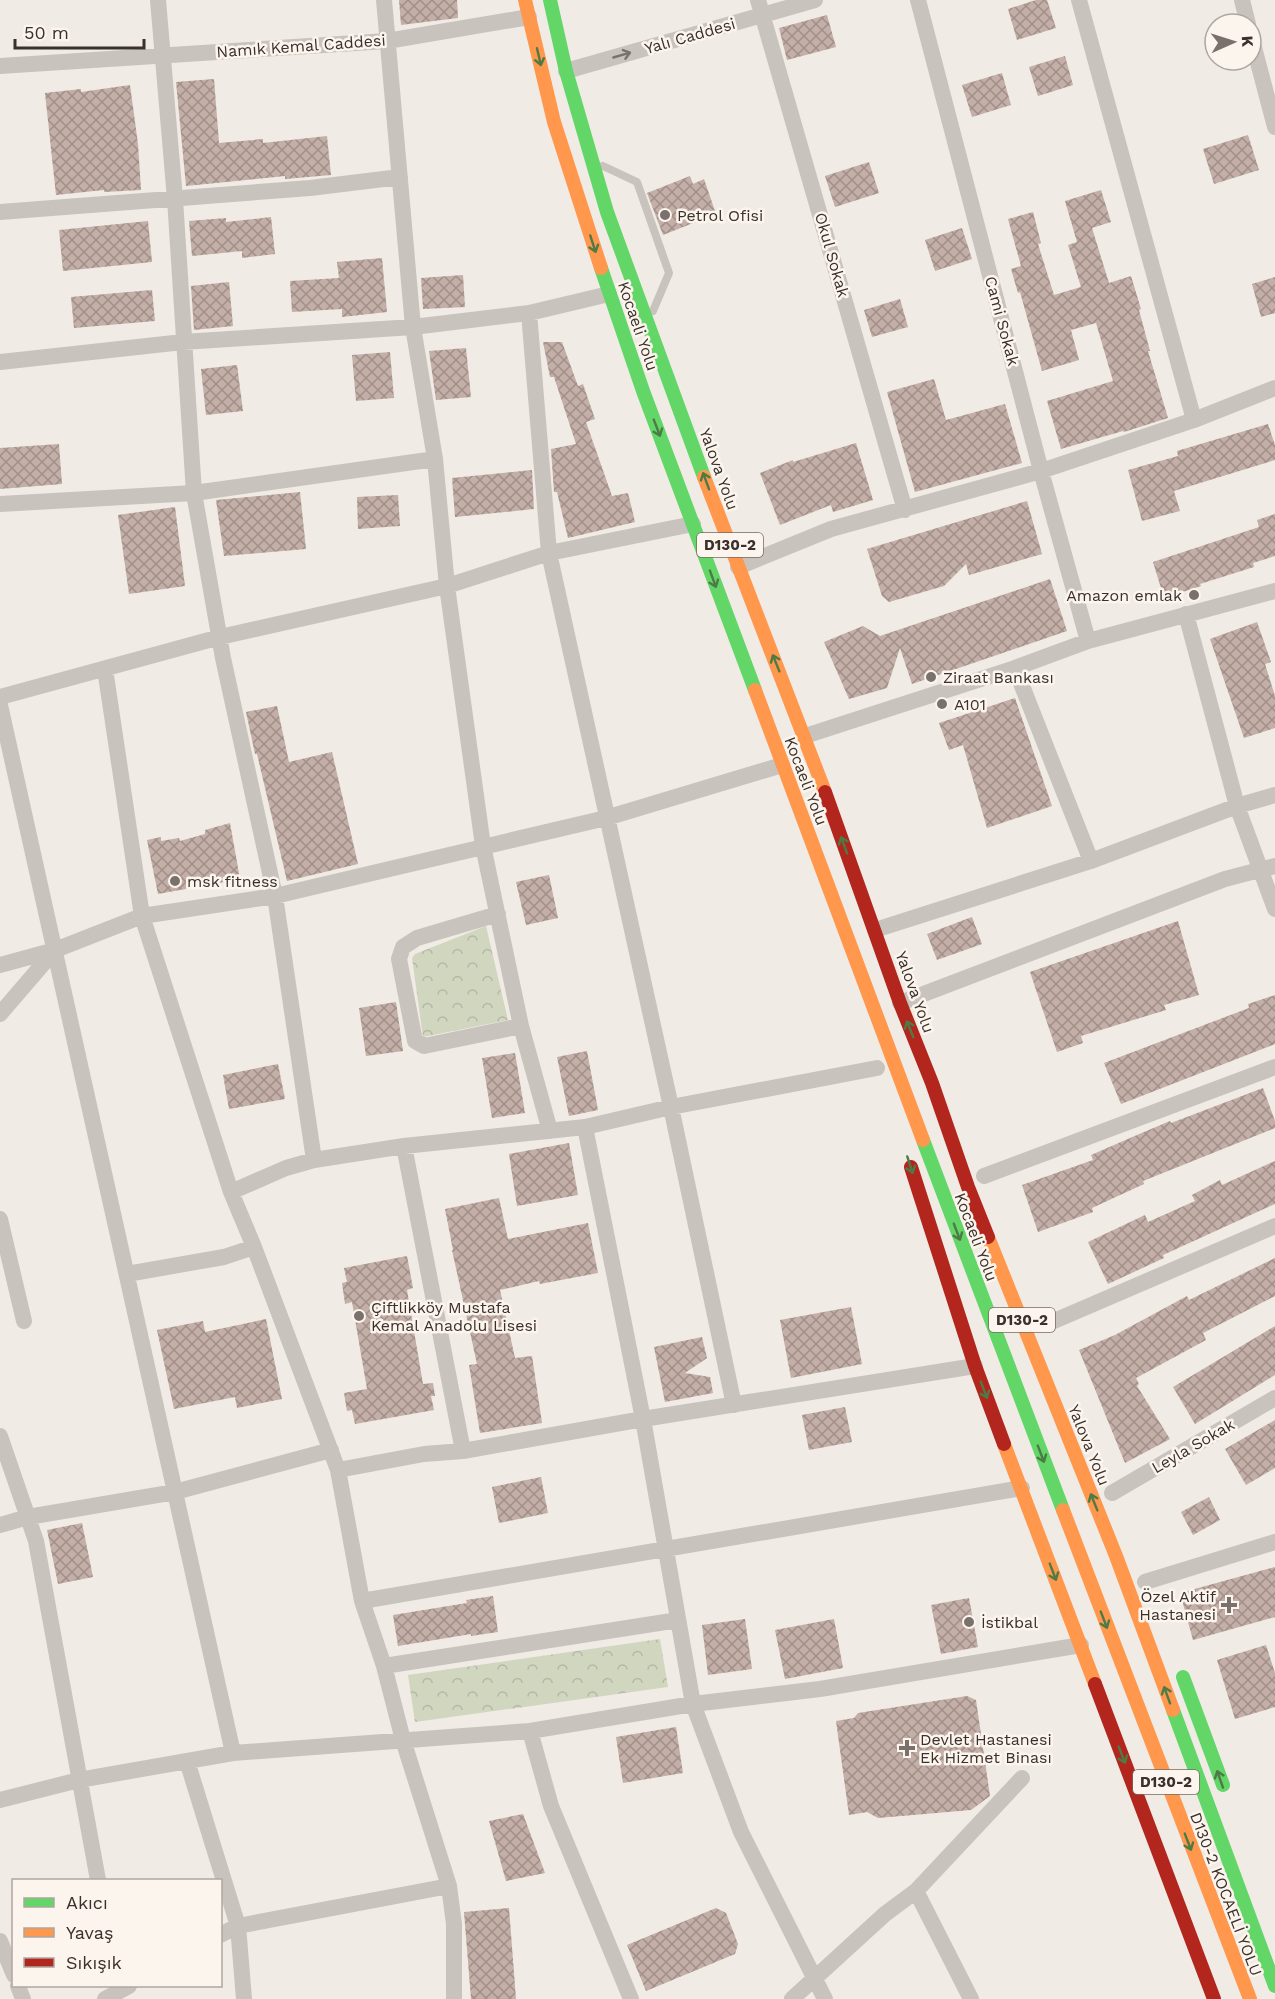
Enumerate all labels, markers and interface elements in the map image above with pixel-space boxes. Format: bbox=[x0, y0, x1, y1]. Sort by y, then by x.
scale bar bbox=[15, 12, 144, 50]
north arrow bbox=[1203, 12, 1263, 72]
street label: Yalı Caddesi bbox=[642, 14, 738, 58]
text: 50 m bbox=[24, 22, 69, 43]
street label: Namık Kemal Caddesi bbox=[216, 31, 386, 61]
text: K bbox=[1238, 35, 1257, 47]
one-way arrow bbox=[533, 47, 545, 66]
one-way arrow bbox=[612, 49, 631, 60]
place label: Petrol Ofisi bbox=[677, 206, 763, 225]
marker: Petrol Ofisi bbox=[658, 208, 672, 222]
street label: Okul Sokak bbox=[811, 210, 853, 300]
one-way arrow bbox=[588, 234, 599, 253]
street label: Cami Sokak bbox=[981, 274, 1023, 368]
street label: Kocaeli̇ Yolu bbox=[614, 279, 662, 373]
one-way arrow bbox=[652, 419, 663, 437]
street label: Yalova Yolu bbox=[695, 426, 743, 512]
one-way arrow bbox=[699, 472, 710, 491]
road number: D130-2 bbox=[697, 533, 763, 557]
one-way arrow bbox=[709, 569, 720, 588]
place label: Amazon emlak bbox=[1066, 586, 1182, 605]
marker: Amazon emlak bbox=[1187, 588, 1201, 602]
one-way arrow bbox=[770, 654, 781, 673]
place label: Ziraat Bankası bbox=[943, 668, 1054, 687]
marker: Ziraat Bankası bbox=[924, 670, 938, 684]
place label: A101 bbox=[954, 695, 986, 714]
marker: A101 bbox=[935, 697, 949, 711]
street label: Kocaeli̇ Yolu bbox=[780, 734, 832, 828]
one-way arrow bbox=[838, 836, 849, 855]
place label: msk fitness bbox=[187, 872, 278, 891]
marker: msk fitness bbox=[168, 874, 182, 888]
street label: Yalova Yolu bbox=[891, 949, 939, 1035]
one-way arrow bbox=[904, 1020, 915, 1039]
one-way arrow bbox=[906, 1155, 917, 1174]
street label: Kocaeli̇ Yolu bbox=[950, 1190, 1002, 1284]
one-way arrow bbox=[952, 1223, 963, 1241]
place label: Çiftlikköy Mustafa Kemal Anadolu Lisesi bbox=[371, 1298, 537, 1335]
road number: D130-2 bbox=[989, 1308, 1055, 1332]
marker: Çiftlikköy Mustafa Kemal Anadolu Lisesi bbox=[352, 1309, 366, 1323]
one-way arrow bbox=[979, 1380, 990, 1399]
street label: Yalova Yolu bbox=[1064, 1402, 1114, 1488]
street label: Leyla Sokak bbox=[1148, 1415, 1238, 1477]
one-way arrow bbox=[1036, 1444, 1047, 1463]
one-way arrow bbox=[1088, 1493, 1099, 1512]
one-way arrow bbox=[1049, 1562, 1060, 1581]
place label: Özel Aktif Hastanesi bbox=[1139, 1587, 1217, 1624]
marker: Özel Aktif Hastanesi bbox=[1220, 1596, 1238, 1614]
one-way arrow bbox=[1099, 1610, 1110, 1629]
place label: İstikbal bbox=[981, 1613, 1038, 1632]
marker: İstikbal bbox=[962, 1615, 976, 1629]
one-way arrow bbox=[1161, 1686, 1172, 1705]
place label: Devlet Hastanesi Ek Hizmet Binası bbox=[920, 1730, 1052, 1767]
marker: Devlet Hastanesi Ek Hizmet Binası bbox=[898, 1739, 916, 1757]
one-way arrow bbox=[1117, 1745, 1128, 1763]
road number: D130-2 bbox=[1133, 1770, 1199, 1794]
one-way arrow bbox=[1214, 1770, 1225, 1789]
street label: D130-2 KOCAELİ YOLU bbox=[1186, 1810, 1266, 1978]
one-way arrow bbox=[1183, 1832, 1194, 1850]
legend bbox=[12, 1879, 222, 1987]
text: Akıcı bbox=[66, 1892, 108, 1913]
text: Yavaş bbox=[66, 1922, 113, 1943]
text: Sıkışık bbox=[66, 1952, 122, 1973]

